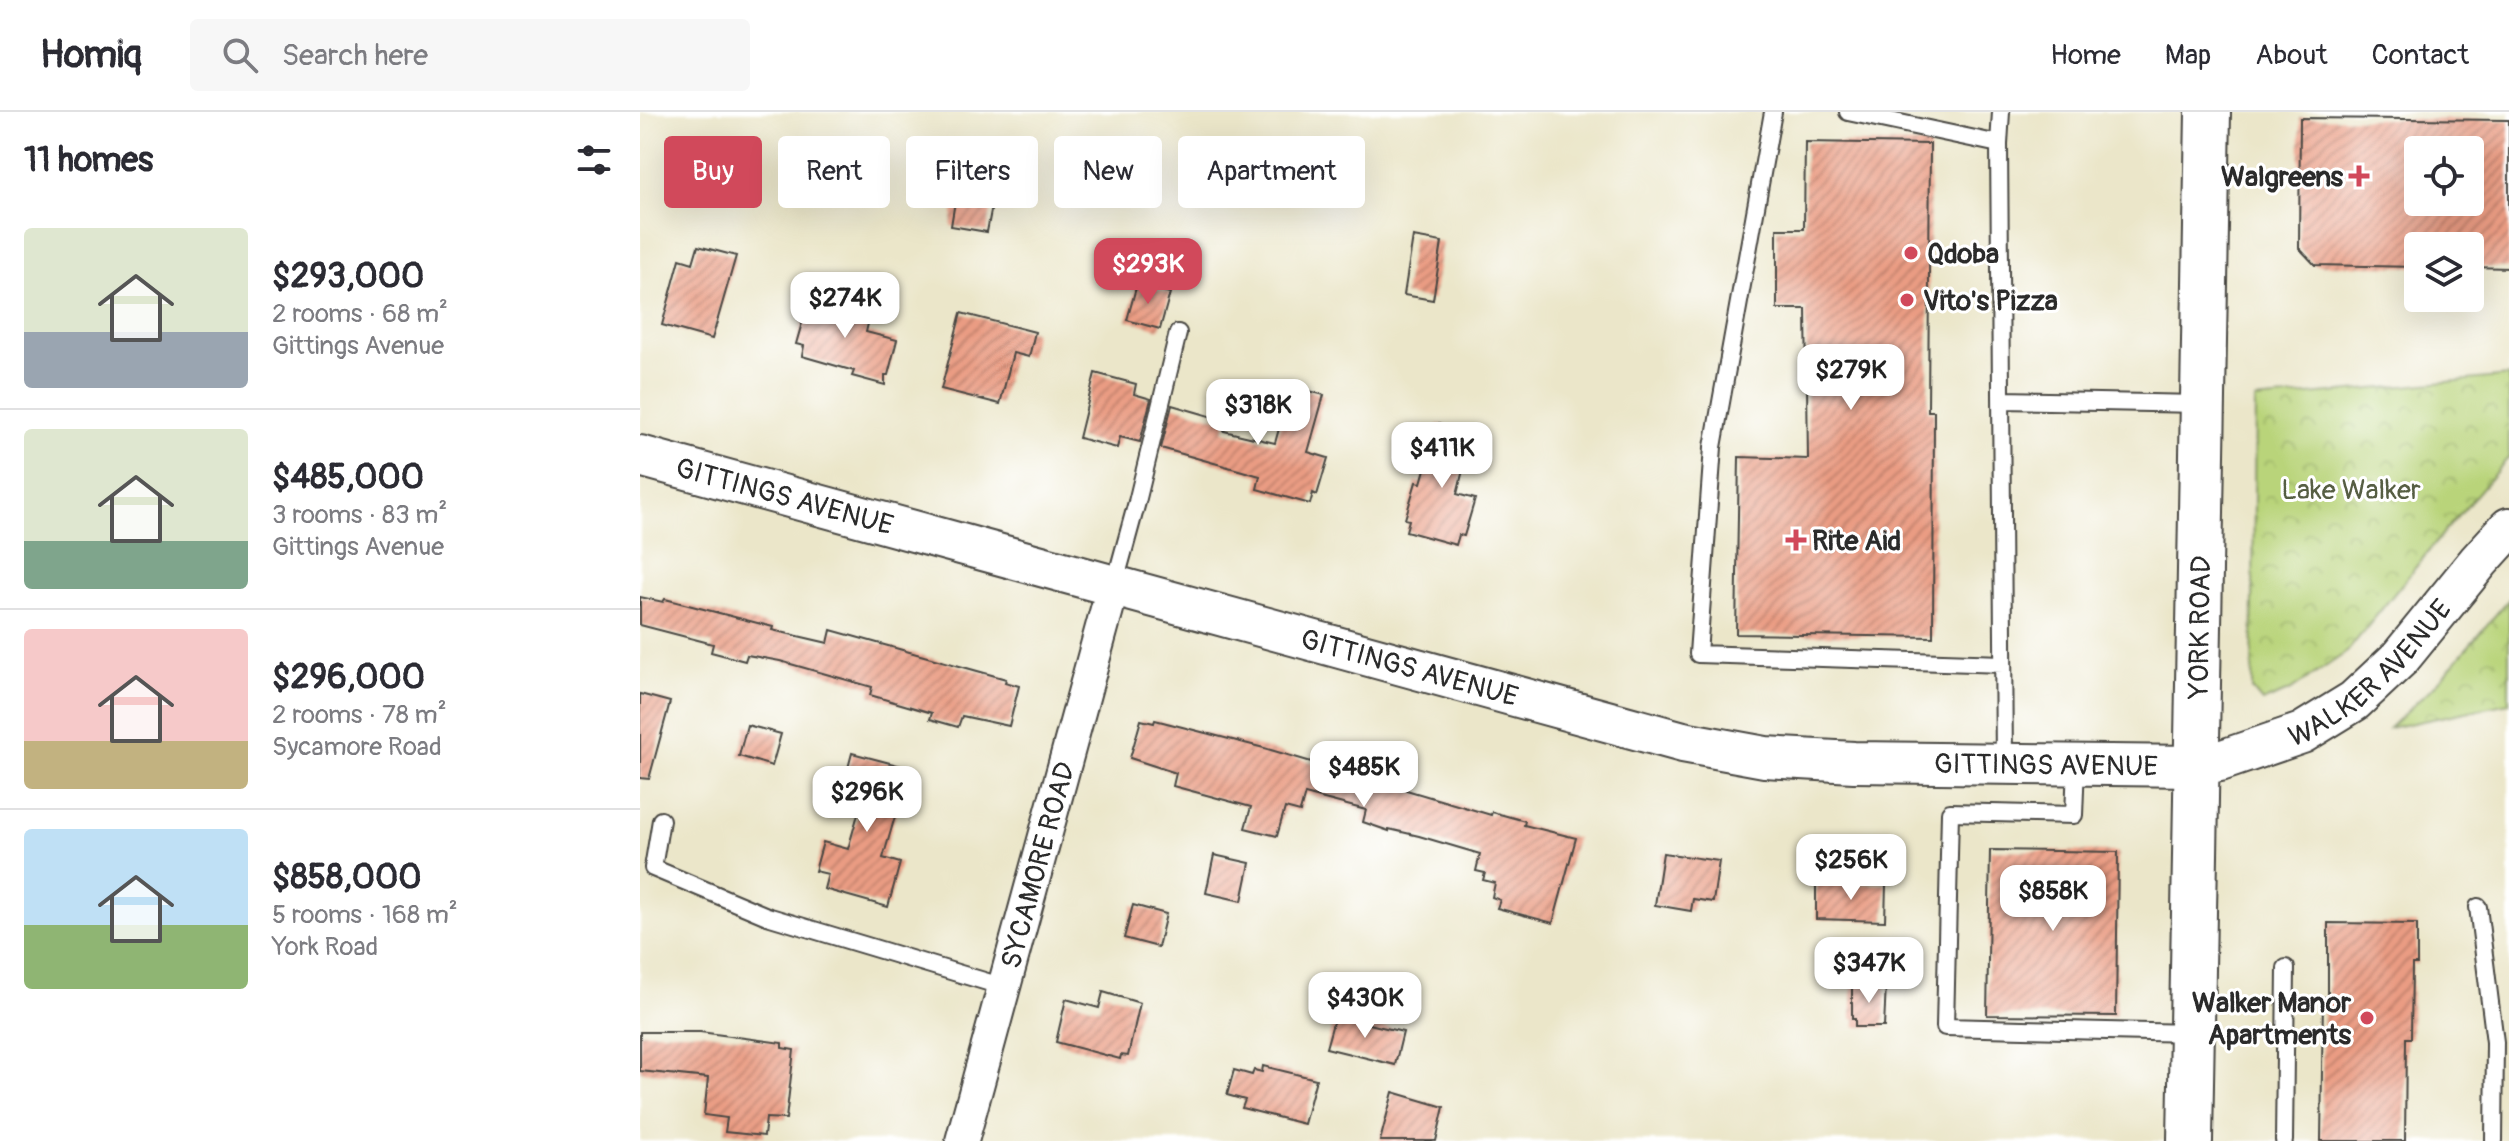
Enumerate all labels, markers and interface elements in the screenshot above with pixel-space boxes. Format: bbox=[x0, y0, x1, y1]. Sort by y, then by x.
search box bbox=[190, 19, 750, 91]
text: Homiq bbox=[40, 31, 142, 79]
icon: search bbox=[218, 33, 262, 77]
text: Search here bbox=[282, 37, 428, 74]
text: Home bbox=[2050, 38, 2121, 73]
text: Map bbox=[2165, 38, 2211, 73]
text: About bbox=[2255, 38, 2328, 73]
text: Contact bbox=[2372, 38, 2469, 73]
chip: Buy bbox=[664, 136, 762, 208]
chip: Rent bbox=[778, 136, 890, 208]
chip: Filters bbox=[906, 136, 1038, 208]
chip: New bbox=[1054, 136, 1162, 208]
chip: Apartment bbox=[1178, 136, 1365, 208]
map controls bbox=[2404, 136, 2484, 312]
button: locate bbox=[2404, 136, 2484, 216]
icon: filters bbox=[572, 138, 616, 182]
text: 11 homes bbox=[24, 139, 153, 182]
place label: Walgreens bbox=[2221, 160, 2343, 195]
marker: Walgreens bbox=[2350, 167, 2368, 185]
button: layers bbox=[2404, 232, 2484, 312]
place label: Qdoba bbox=[1927, 237, 1999, 272]
pin: $293K bbox=[1092, 238, 1204, 306]
marker: Qdoba bbox=[1902, 244, 1920, 262]
text: $293K bbox=[1112, 248, 1184, 280]
text: $293,000 bbox=[272, 255, 424, 298]
icon: home bbox=[88, 260, 184, 356]
pin: $274K bbox=[789, 272, 901, 340]
text: $274K bbox=[808, 282, 882, 314]
place label: Vito's Pizza bbox=[1923, 284, 2058, 319]
marker: Vito's Pizza bbox=[1898, 291, 1916, 309]
text: 2 rooms · 68 m² bbox=[272, 298, 448, 330]
text: Gittings Avenue bbox=[272, 330, 444, 362]
pin: $279K bbox=[1795, 344, 1907, 412]
text: $279K bbox=[1815, 354, 1887, 386]
pin: $318K bbox=[1202, 379, 1314, 447]
text: $318K bbox=[1224, 389, 1292, 421]
pin: $411K bbox=[1386, 422, 1498, 490]
text: $411K bbox=[1409, 432, 1475, 464]
street label: GITTINGS AVENUE bbox=[672, 451, 897, 544]
text: $485,000 bbox=[272, 456, 424, 499]
icon: home bbox=[88, 461, 184, 557]
park label: Lake Walker bbox=[2281, 473, 2421, 508]
text: 3 rooms · 83 m² bbox=[272, 499, 447, 531]
place label: Rite Aid bbox=[1812, 524, 1901, 559]
text: Gittings Avenue bbox=[272, 531, 444, 563]
marker: Rite Aid bbox=[1787, 531, 1805, 549]
street label: YORK ROAD bbox=[2182, 555, 2219, 700]
street label: WALKER AVENUE bbox=[2284, 593, 2460, 755]
street label: GITTINGS AVENUE bbox=[1297, 622, 1522, 715]
text: $296,000 bbox=[272, 656, 425, 699]
icon: home bbox=[88, 661, 184, 757]
text: 2 rooms · 78 m² bbox=[272, 699, 447, 731]
text: Sycamore Road bbox=[272, 731, 442, 763]
pin: $485K bbox=[1308, 741, 1420, 809]
street label: GITTINGS AVENUE bbox=[1934, 747, 2158, 785]
text: $485K bbox=[1328, 751, 1400, 783]
street label: SYCAMORE ROAD bbox=[994, 758, 1083, 973]
pin: $296K bbox=[811, 766, 923, 834]
text: $296K bbox=[831, 776, 903, 808]
pin: $256K bbox=[1795, 834, 1907, 902]
text: $256K bbox=[1814, 844, 1888, 876]
text: $858,000 bbox=[272, 856, 421, 899]
icon: home bbox=[88, 861, 184, 957]
pin: $858K bbox=[1997, 865, 2109, 933]
text: $858K bbox=[2018, 875, 2088, 907]
text: 5 rooms · 168 m² bbox=[272, 899, 458, 931]
text: York Road bbox=[272, 931, 378, 963]
pin: $347K bbox=[1813, 937, 1925, 1005]
text: $347K bbox=[1832, 947, 1906, 979]
pin: $430K bbox=[1309, 972, 1421, 1040]
text: $430K bbox=[1326, 982, 1404, 1014]
place label: Walker Manor Apartments bbox=[2192, 986, 2352, 1053]
marker: Walker Manor Apartments bbox=[2358, 1009, 2376, 1027]

